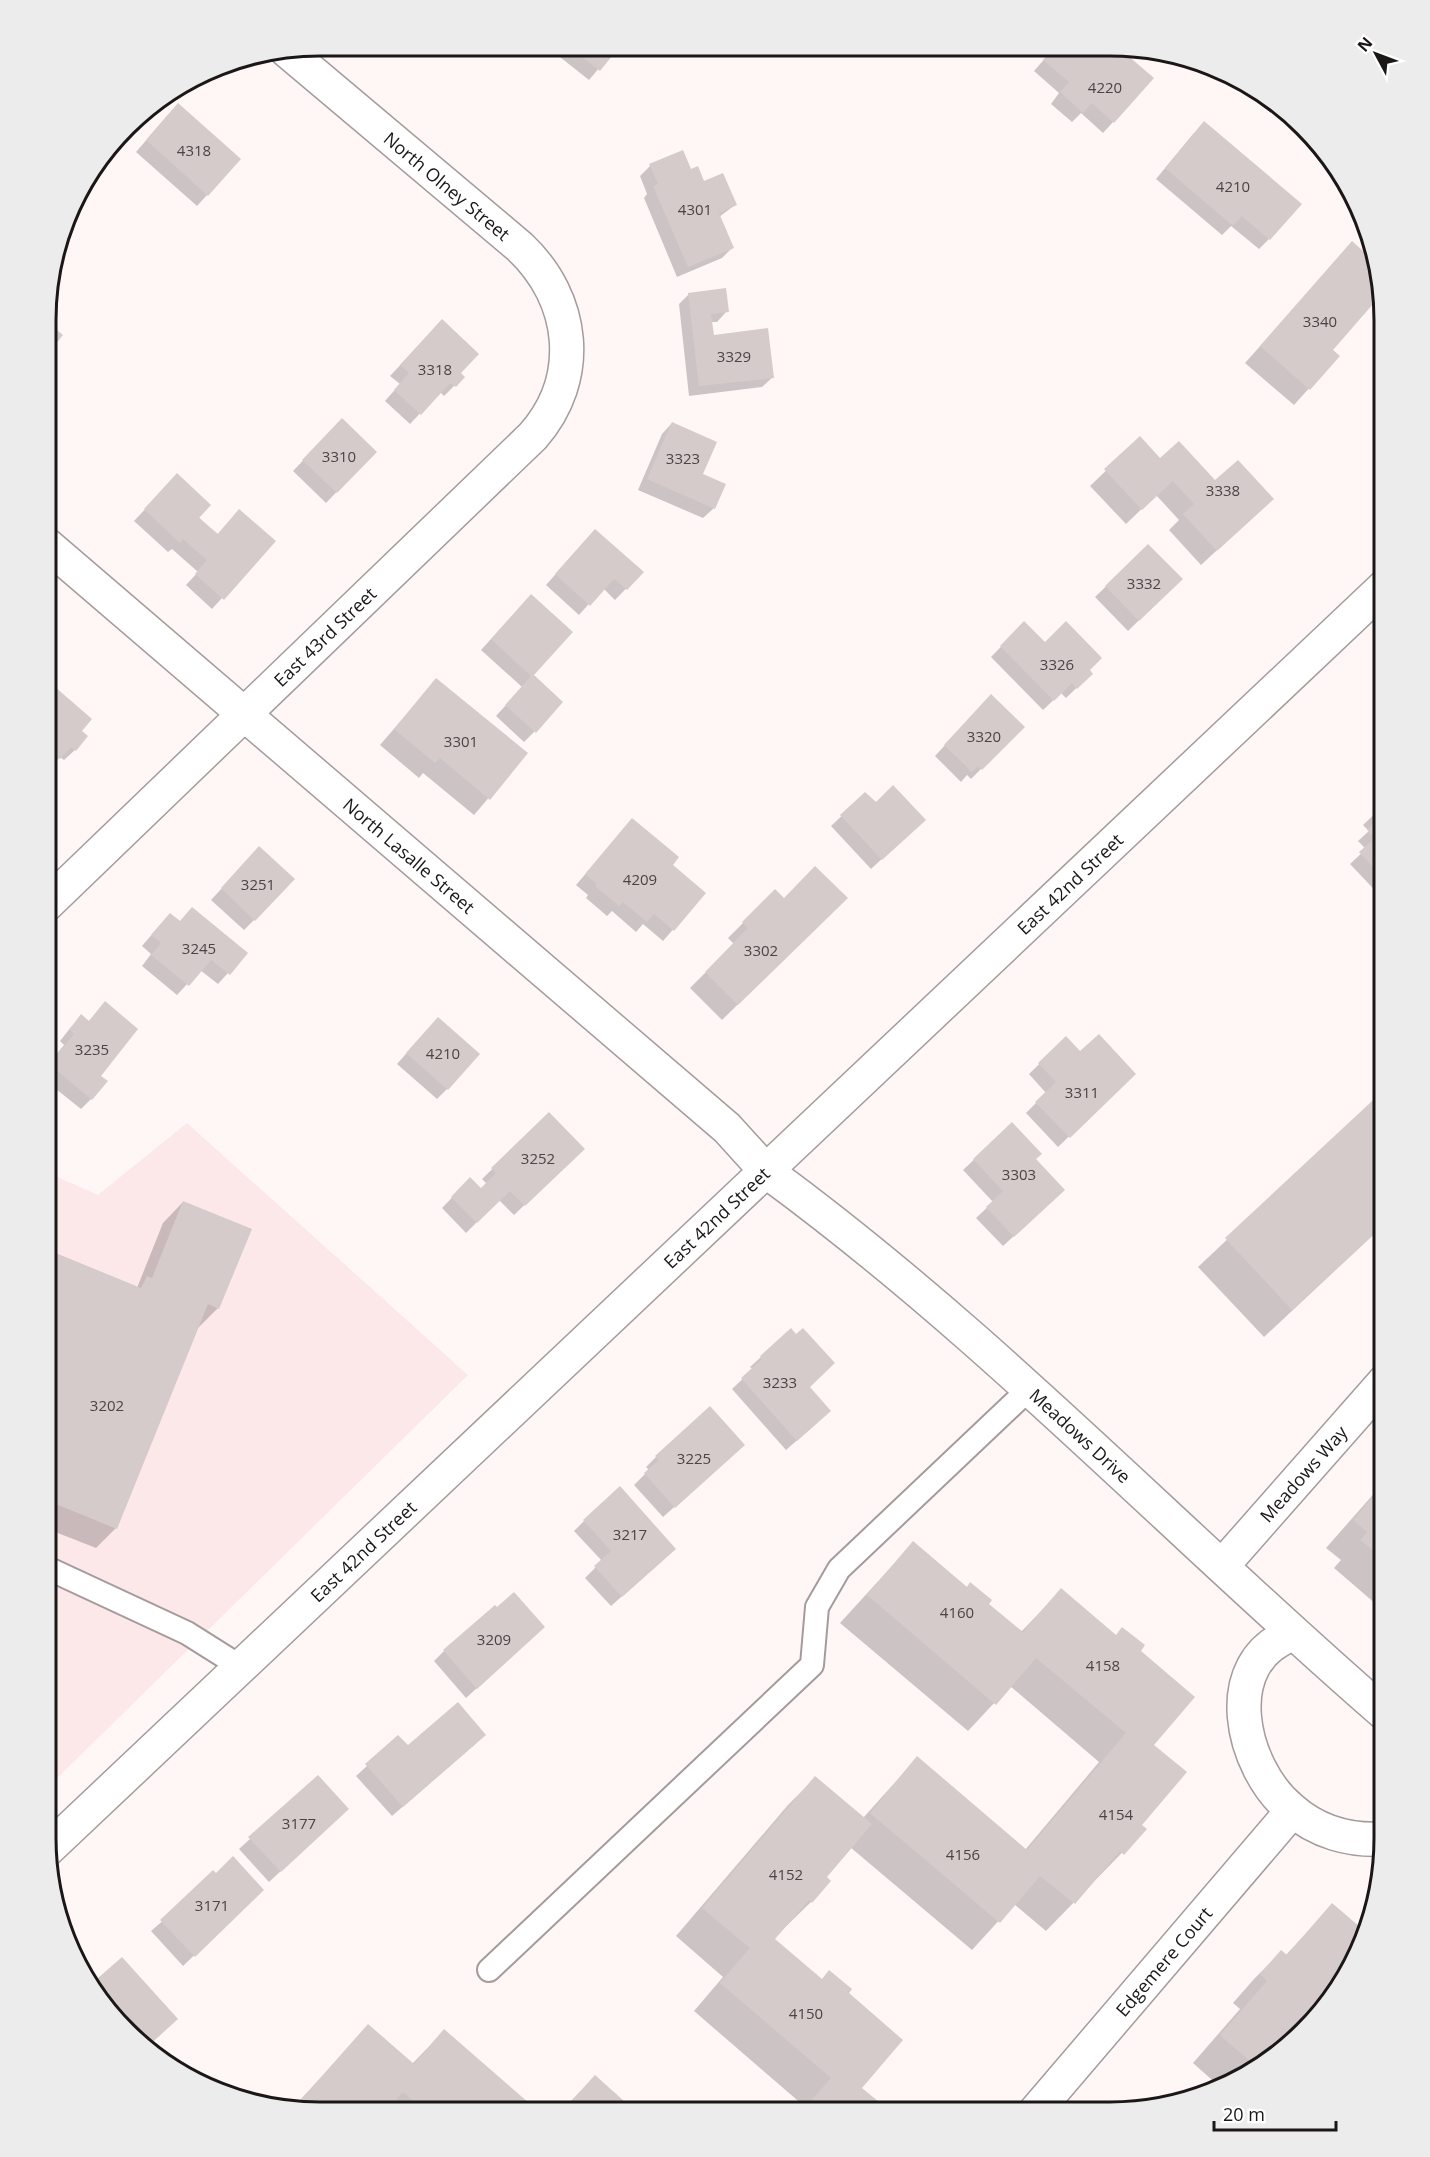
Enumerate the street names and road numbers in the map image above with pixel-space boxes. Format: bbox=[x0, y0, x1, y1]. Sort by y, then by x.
street label: North Olney Street bbox=[379, 126, 515, 246]
street label: East 43rd Street bbox=[268, 582, 381, 692]
street label: North Lasalle Street bbox=[338, 792, 480, 919]
street label: East 42nd Street bbox=[1012, 828, 1128, 940]
street label: East 42nd Street bbox=[658, 1162, 775, 1273]
street label: Meadows Drive bbox=[1025, 1383, 1136, 1488]
street label: Meadows Way bbox=[1254, 1420, 1353, 1527]
street label: East 42nd Street bbox=[305, 1495, 421, 1607]
street label: Edgemere Court bbox=[1110, 1902, 1217, 2021]

